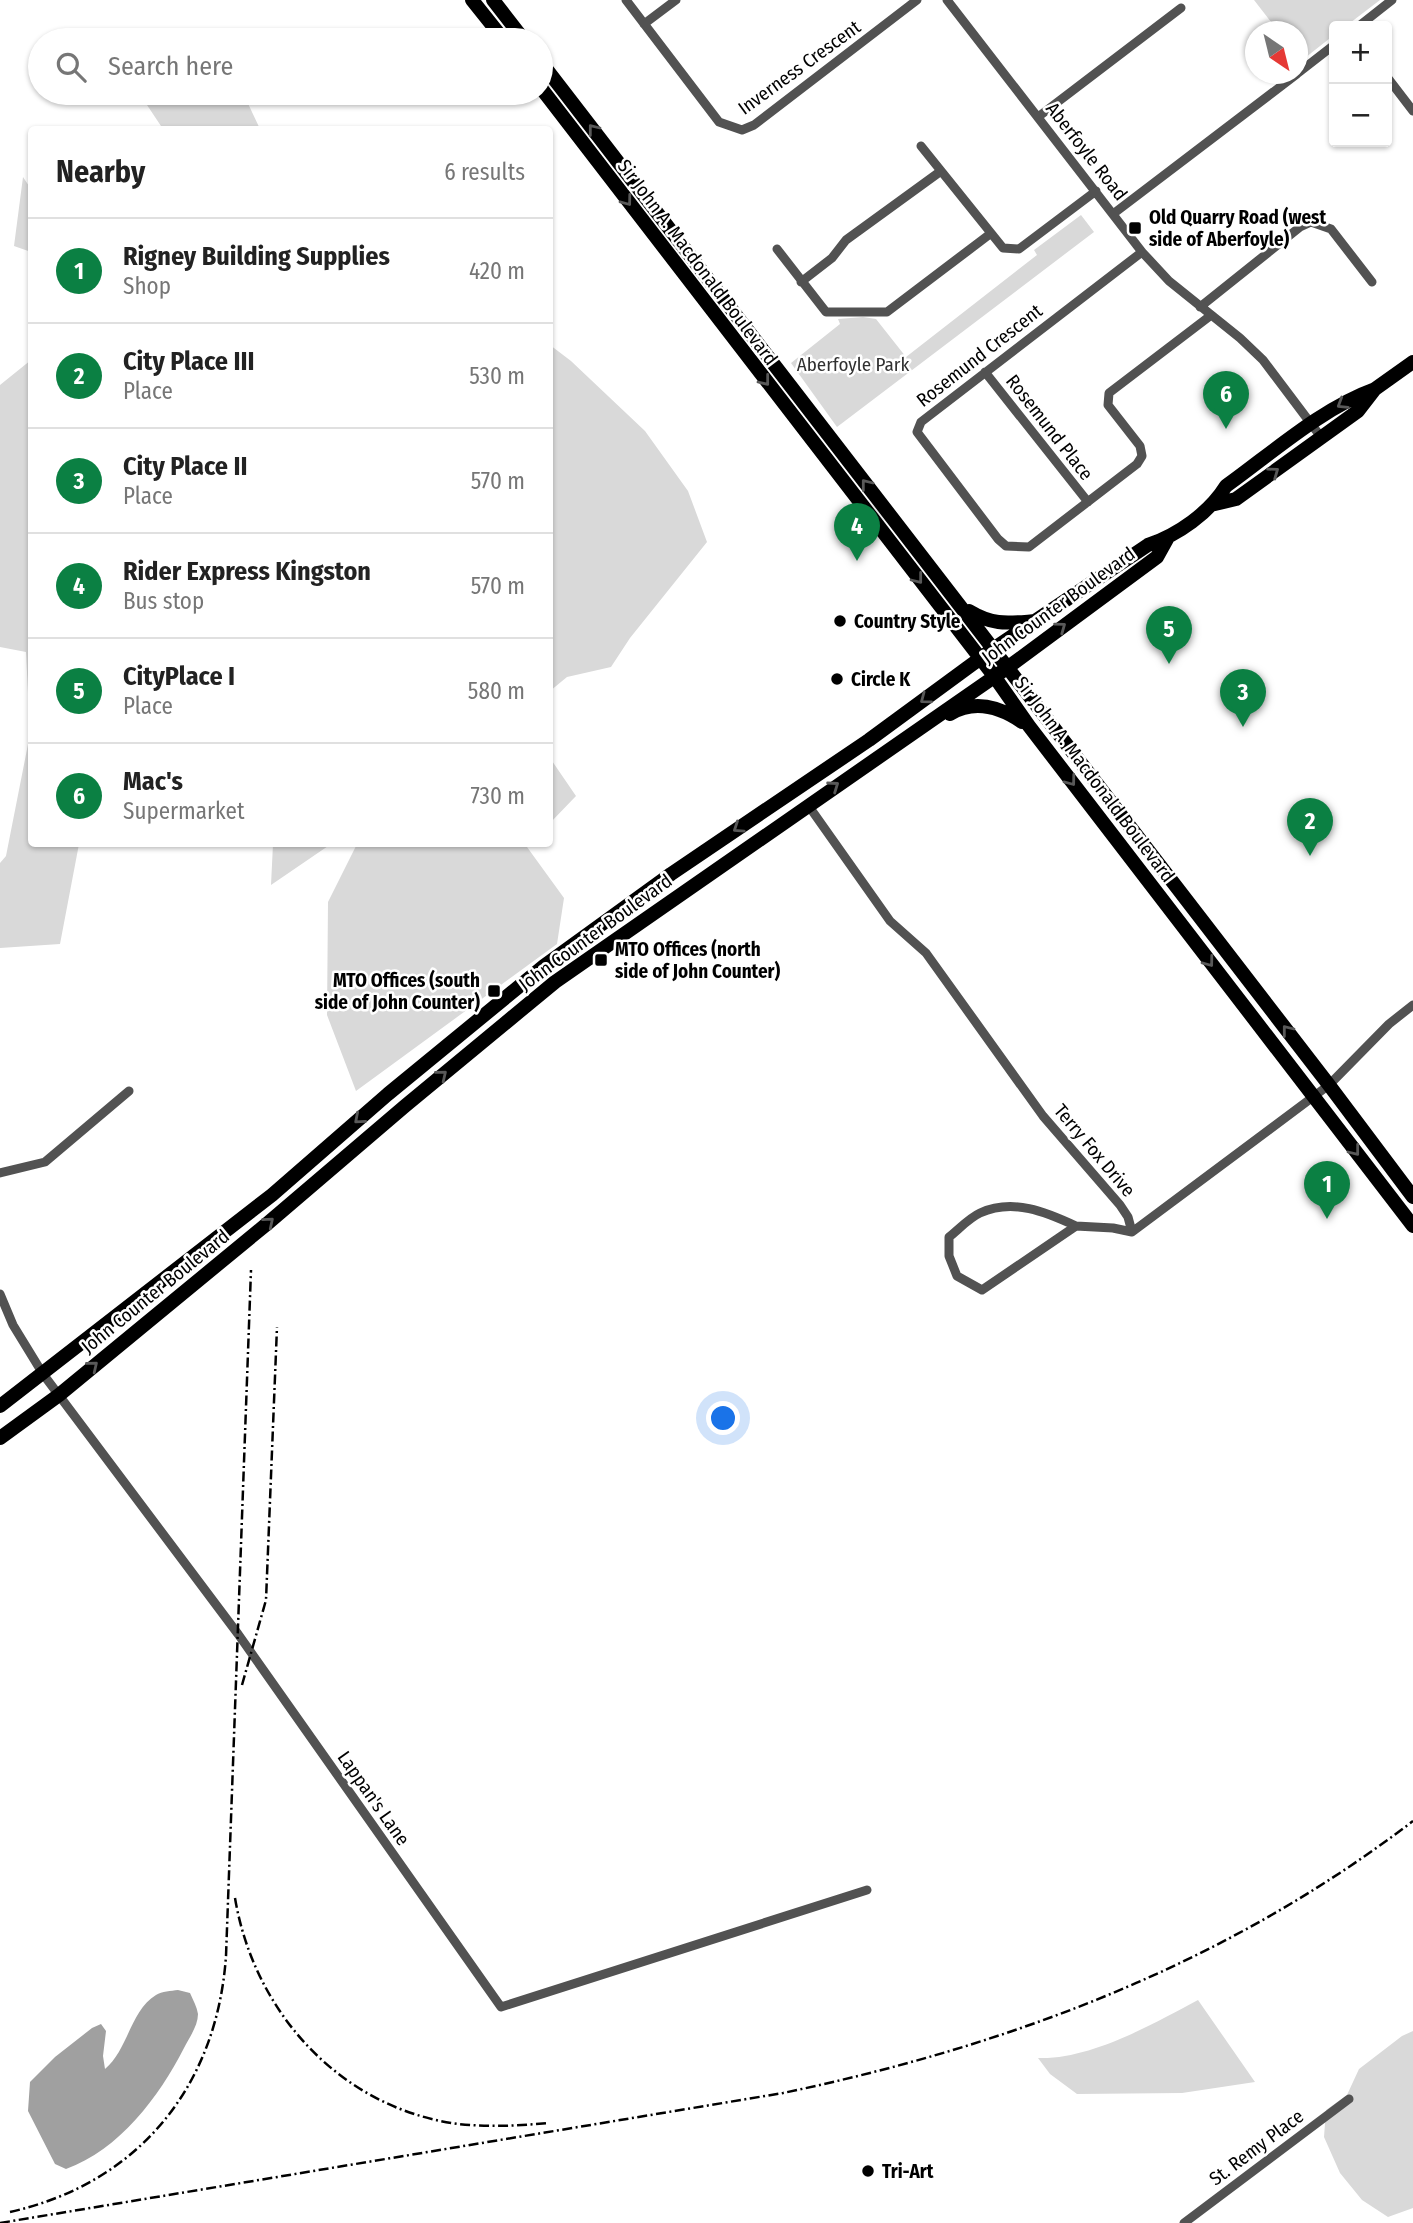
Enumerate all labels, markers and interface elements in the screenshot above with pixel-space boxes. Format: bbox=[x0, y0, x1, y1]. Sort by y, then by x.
street label: Inverness Crescent bbox=[734, 15, 866, 119]
north arrow bbox=[1245, 21, 1308, 84]
map controls bbox=[1329, 21, 1392, 147]
button: + bbox=[1329, 21, 1392, 84]
search box bbox=[28, 28, 553, 105]
icon: search bbox=[52, 48, 90, 86]
text: Search here bbox=[108, 51, 233, 82]
button: − bbox=[1329, 84, 1392, 147]
street label: Aberfoyle Road bbox=[1041, 98, 1132, 205]
one-way arrow bbox=[588, 125, 601, 137]
text: Nearby bbox=[56, 154, 145, 190]
street label: Sir John A. Macdonald Boulevard bbox=[613, 155, 782, 370]
text: 6 results bbox=[444, 158, 525, 186]
one-way arrow bbox=[619, 193, 631, 206]
place label: Old Quarry Road (west side of Aberfoyle) bbox=[1149, 206, 1326, 251]
marker: Old Quarry Road (west side of Aberfoyle) bbox=[1127, 220, 1143, 236]
text: Rigney Building Supplies bbox=[123, 241, 390, 272]
text: 1 bbox=[74, 257, 84, 285]
text: 420 m bbox=[469, 257, 525, 285]
text: Shop bbox=[123, 272, 171, 300]
street label: Rosemund Crescent bbox=[912, 299, 1047, 412]
text: City Place III bbox=[123, 346, 254, 377]
park label: Aberfoyle Park bbox=[797, 353, 909, 376]
text: 2 bbox=[74, 362, 84, 390]
text: 530 m bbox=[469, 362, 525, 390]
street label: Rosemund Place bbox=[1001, 370, 1098, 485]
pin: 6 bbox=[1203, 371, 1249, 429]
one-way arrow bbox=[757, 374, 770, 386]
text: Place bbox=[123, 377, 173, 405]
one-way arrow bbox=[1336, 396, 1349, 409]
text: City Place II bbox=[123, 451, 247, 482]
text: 3 bbox=[74, 467, 84, 495]
text: 570 m bbox=[471, 467, 525, 495]
one-way arrow bbox=[1266, 467, 1279, 480]
one-way arrow bbox=[862, 479, 875, 492]
text: Place bbox=[123, 482, 173, 510]
pin: 4 bbox=[834, 503, 880, 561]
street label: John Counter Boulevard bbox=[977, 542, 1139, 669]
text: Rider Express Kingston bbox=[123, 556, 371, 587]
one-way arrow bbox=[910, 571, 923, 584]
text: 4 bbox=[73, 572, 85, 600]
text: 570 m bbox=[471, 572, 525, 600]
text: Bus stop bbox=[123, 587, 204, 615]
pin: 5 bbox=[1146, 606, 1192, 664]
place label: Country Style bbox=[854, 610, 961, 633]
marker: Country Style bbox=[832, 613, 848, 629]
one-way arrow bbox=[1053, 622, 1066, 635]
text: CityPlace I bbox=[123, 661, 235, 692]
place label: Circle K bbox=[851, 668, 911, 691]
pin: 3 bbox=[1220, 669, 1266, 727]
marker: Circle K bbox=[829, 671, 845, 687]
street label: Sir John A. Macdonald Boulevard bbox=[1010, 672, 1179, 887]
text: 5 bbox=[73, 677, 85, 705]
text: 580 m bbox=[468, 677, 525, 705]
one-way arrow bbox=[921, 691, 933, 703]
text: Place bbox=[123, 692, 173, 720]
text: Mac's bbox=[123, 766, 183, 797]
one-way arrow bbox=[1062, 773, 1075, 785]
text: 6 bbox=[73, 782, 85, 810]
text: 730 m bbox=[470, 782, 525, 810]
one-way arrow bbox=[826, 782, 839, 795]
text: Supermarket bbox=[123, 797, 244, 825]
pin: 2 bbox=[1287, 798, 1333, 856]
one-way arrow bbox=[733, 820, 746, 833]
street label: John Counter Boulevard bbox=[514, 869, 676, 996]
place label: MTO Offices (north side of John Counter) bbox=[615, 938, 781, 983]
marker: MTO Offices (north side of John Counter) bbox=[593, 952, 609, 968]
one-way arrow bbox=[1200, 954, 1213, 966]
place label: MTO Offices (south side of John Counter) bbox=[315, 969, 480, 1014]
marker: MTO Offices (south side of John Counter) bbox=[486, 983, 502, 999]
one-way arrow bbox=[1283, 1026, 1295, 1038]
one-way arrow bbox=[435, 1070, 447, 1083]
street label: Terry Fox Drive bbox=[1049, 1099, 1140, 1201]
one-way arrow bbox=[354, 1111, 367, 1123]
one-way arrow bbox=[1346, 1143, 1359, 1155]
pin: 1 bbox=[1304, 1161, 1350, 1219]
one-way arrow bbox=[260, 1218, 273, 1230]
street label: John Counter Boulevard bbox=[77, 1225, 234, 1358]
one-way arrow bbox=[85, 1362, 98, 1374]
your location bbox=[706, 1401, 740, 1435]
street label: Lappan's Lane bbox=[333, 1747, 415, 1850]
street label: St. Remy Place bbox=[1205, 2104, 1308, 2190]
place label: Tri-Art bbox=[882, 2160, 934, 2183]
marker: Tri-Art bbox=[860, 2163, 876, 2179]

